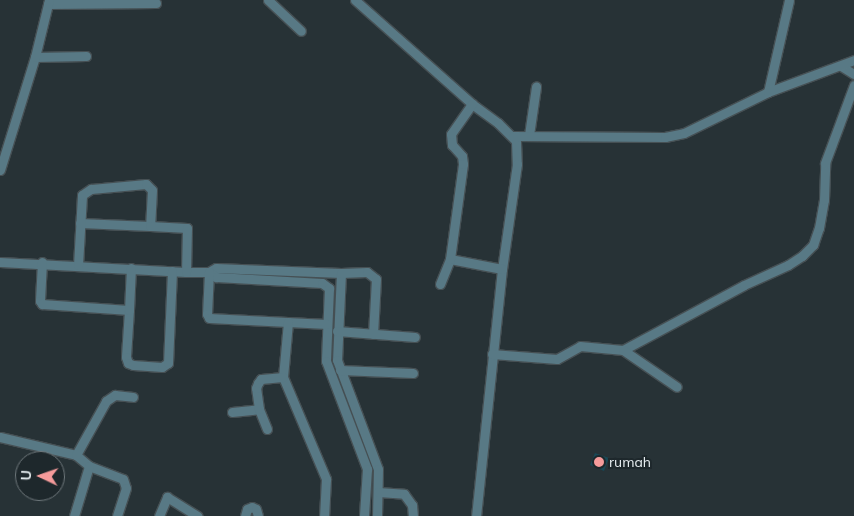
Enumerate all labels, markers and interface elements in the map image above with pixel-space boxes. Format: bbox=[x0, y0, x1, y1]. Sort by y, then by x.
north arrow bbox=[15, 451, 65, 501]
place label: rumah bbox=[609, 454, 651, 470]
marker: rumah bbox=[593, 456, 605, 468]
text: U bbox=[17, 470, 35, 481]

